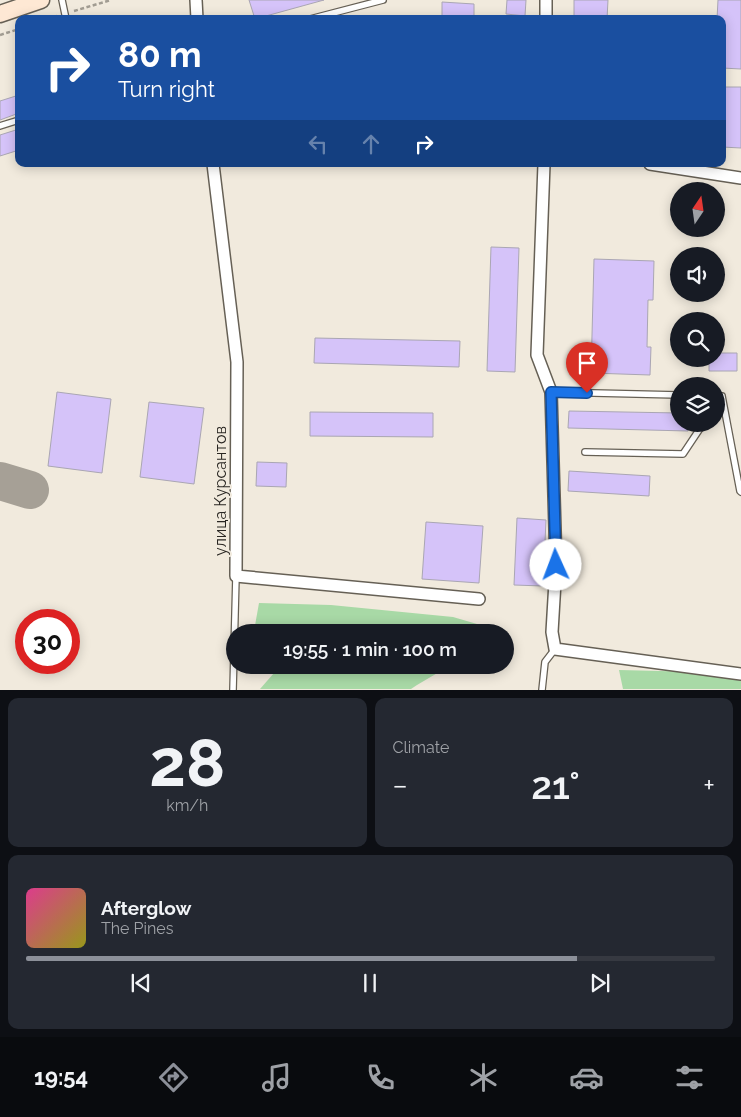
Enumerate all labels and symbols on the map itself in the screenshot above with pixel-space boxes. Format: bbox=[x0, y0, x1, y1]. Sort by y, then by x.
north arrow bbox=[670, 182, 725, 238]
pin bbox=[566, 342, 608, 393]
street label: улица Курсантов bbox=[211, 426, 230, 556]
position arrow bbox=[529, 538, 581, 590]
speed limit sign: 30 bbox=[15, 609, 80, 674]

